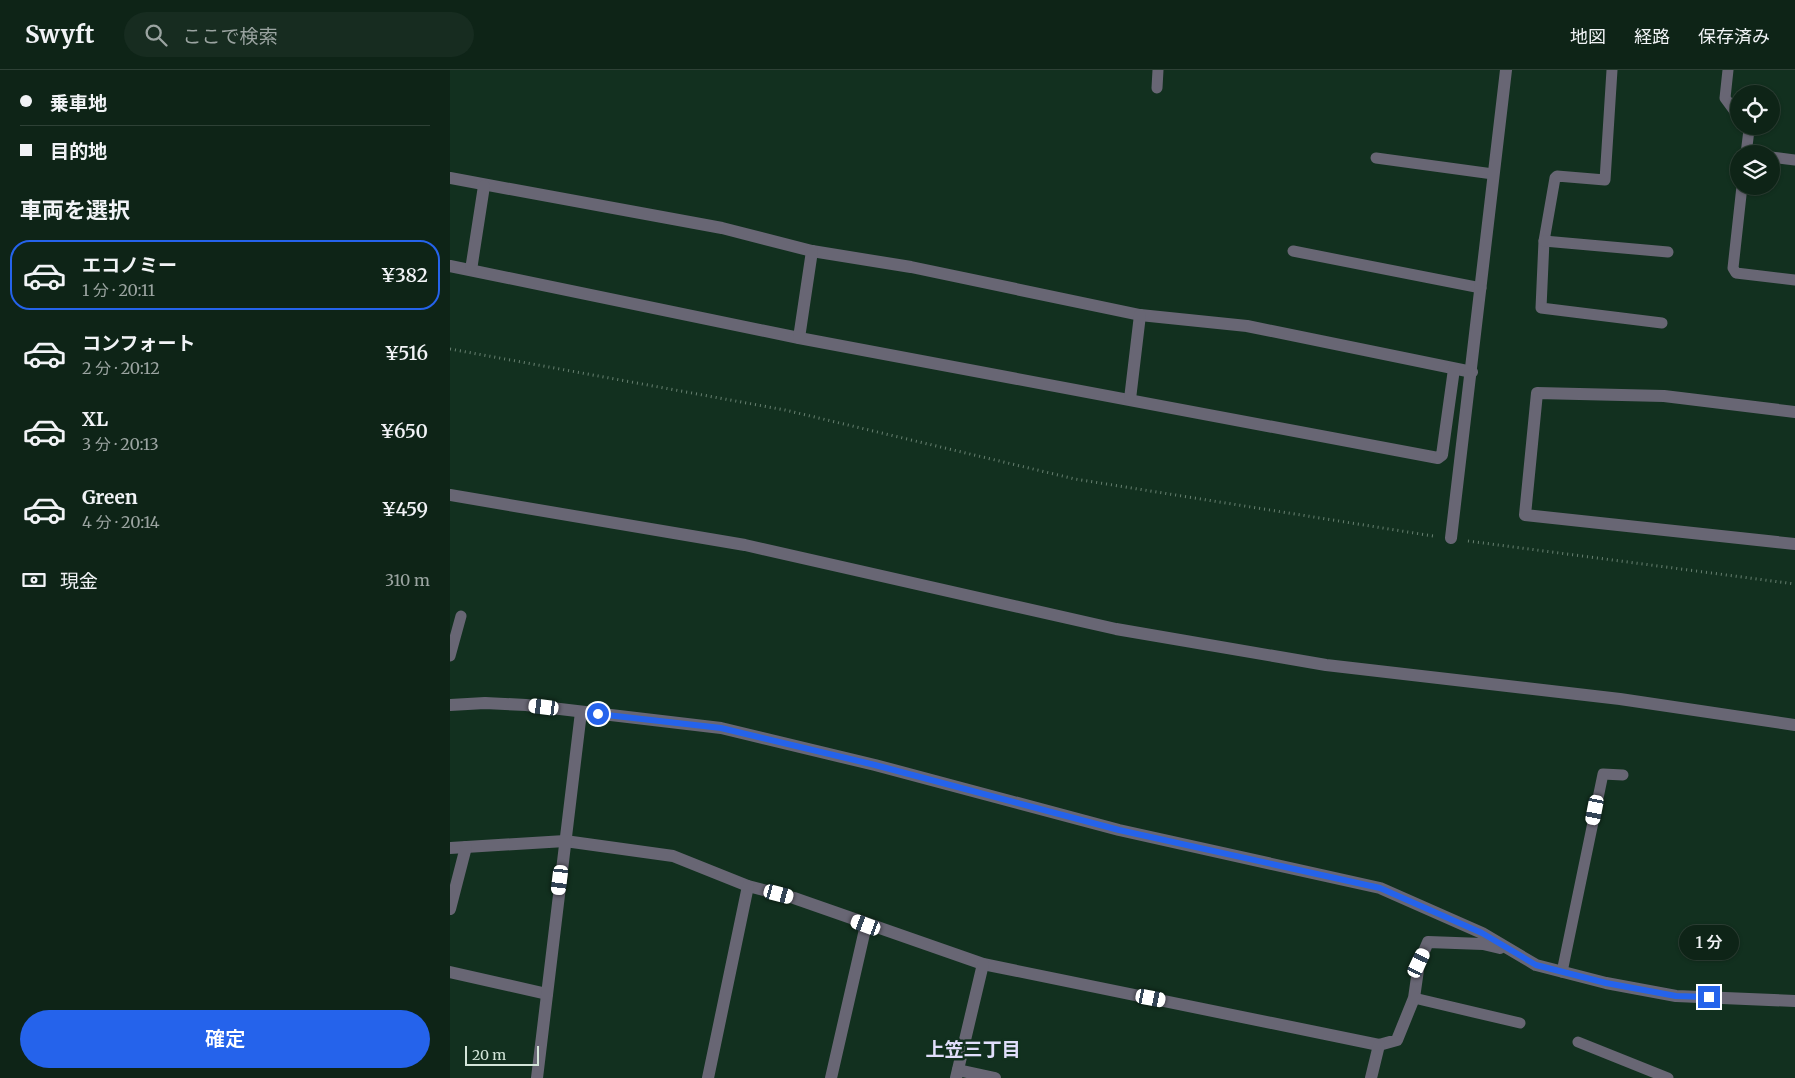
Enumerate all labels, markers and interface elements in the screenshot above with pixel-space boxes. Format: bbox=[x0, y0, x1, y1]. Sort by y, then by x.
search box bbox=[124, 12, 474, 57]
text: Swyft bbox=[25, 19, 94, 50]
icon: search bbox=[142, 21, 170, 49]
text: ここで検索 bbox=[182, 24, 277, 48]
text: 地図 bbox=[1570, 25, 1606, 48]
text: 経路 bbox=[1634, 25, 1670, 48]
text: 保存済み bbox=[1698, 25, 1770, 48]
map controls bbox=[1730, 85, 1780, 195]
button: locate bbox=[1730, 85, 1780, 135]
text: 乗車地 bbox=[50, 91, 107, 115]
text: 目的地 bbox=[50, 139, 107, 163]
button: layers bbox=[1730, 145, 1780, 195]
text: 車両を選択 bbox=[20, 196, 130, 224]
icon: car bbox=[22, 253, 67, 298]
text: エコノミー bbox=[82, 253, 177, 277]
text: ¥382 bbox=[381, 263, 428, 287]
text: 1 分 · 20:11 bbox=[82, 280, 155, 300]
icon: car bbox=[22, 331, 67, 376]
text: コンフォート bbox=[82, 331, 195, 355]
text: ¥516 bbox=[384, 341, 428, 365]
text: 2 分 · 20:12 bbox=[82, 358, 160, 378]
text: XL bbox=[82, 407, 108, 431]
icon: car bbox=[22, 409, 67, 454]
text: ¥650 bbox=[380, 419, 428, 443]
text: 3 分 · 20:13 bbox=[82, 434, 159, 454]
text: Green bbox=[82, 485, 138, 509]
icon: car bbox=[22, 487, 67, 532]
text: ¥459 bbox=[382, 497, 428, 521]
text: 4 分 · 20:14 bbox=[82, 512, 160, 532]
icon: cash bbox=[20, 566, 48, 594]
text: 現金 bbox=[60, 569, 98, 593]
text: 310 m bbox=[385, 570, 430, 590]
car bbox=[528, 698, 559, 716]
route start bbox=[587, 703, 609, 725]
car bbox=[1584, 794, 1605, 826]
car bbox=[550, 864, 569, 896]
car bbox=[762, 883, 795, 905]
car bbox=[849, 913, 882, 937]
callout: 1 分 bbox=[1679, 924, 1739, 960]
text: 1 分 bbox=[1695, 932, 1723, 952]
car bbox=[1405, 946, 1432, 980]
route end bbox=[1698, 986, 1720, 1008]
car bbox=[1134, 988, 1167, 1008]
button: 確定 bbox=[20, 1010, 430, 1068]
district label: 上笠三丁目 bbox=[925, 1037, 1021, 1061]
scale bar bbox=[465, 1043, 539, 1066]
text: 20 m bbox=[472, 1046, 506, 1064]

